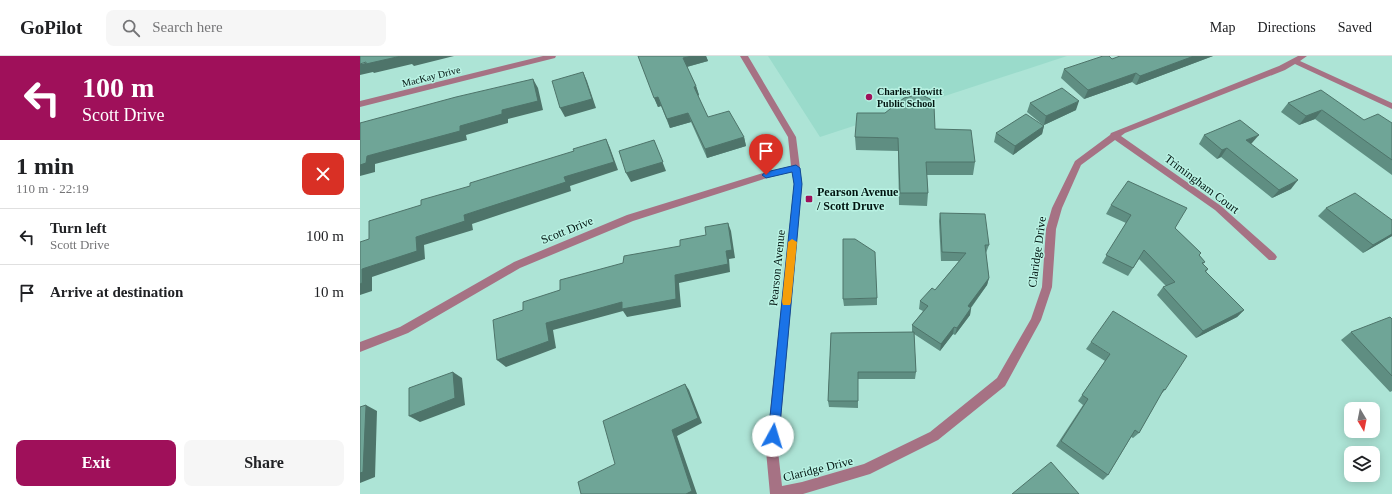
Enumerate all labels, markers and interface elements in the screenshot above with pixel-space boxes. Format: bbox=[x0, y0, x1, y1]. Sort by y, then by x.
search box bbox=[106, 10, 386, 46]
text: GoPilot bbox=[20, 17, 82, 38]
icon: search bbox=[120, 17, 142, 39]
text: Search here bbox=[152, 19, 223, 35]
text: Map bbox=[1210, 20, 1235, 35]
text: Directions bbox=[1257, 20, 1316, 35]
text: Saved bbox=[1338, 20, 1372, 35]
street label: MacKay Drive bbox=[401, 64, 462, 89]
icon: left bbox=[16, 72, 68, 124]
text: 100 m bbox=[82, 72, 154, 103]
place label: Charles Howitt Public School bbox=[877, 86, 943, 109]
marker: Charles Howitt Public School bbox=[864, 92, 874, 102]
text: Scott Drive bbox=[82, 105, 165, 125]
pin bbox=[749, 134, 783, 175]
icon: arrive bbox=[755, 140, 777, 162]
street label: Trimingham Court bbox=[1162, 151, 1243, 217]
text: 1 min bbox=[16, 153, 74, 179]
button: close bbox=[302, 153, 344, 195]
text: 110 m · 22:19 bbox=[16, 181, 89, 196]
place label: Pearson Avenue / Scott Druve bbox=[816, 185, 899, 213]
marker: Pearson Avenue / Scott Druve bbox=[804, 194, 814, 204]
street label: Scott Drive bbox=[539, 213, 595, 247]
street label: Claridge Drive bbox=[1025, 216, 1049, 288]
text: Turn left bbox=[50, 220, 107, 236]
icon: left bbox=[16, 226, 38, 248]
text: 100 m bbox=[306, 228, 344, 244]
street label: Pearson Avenue bbox=[766, 229, 788, 307]
text: Scott Drive bbox=[50, 237, 110, 252]
icon: arrive bbox=[16, 282, 38, 304]
text: Arrive at destination bbox=[50, 284, 183, 300]
text: 10 m bbox=[314, 284, 344, 300]
north arrow bbox=[1344, 402, 1380, 438]
map controls bbox=[1344, 402, 1380, 482]
position arrow bbox=[752, 415, 794, 457]
button: Exit bbox=[16, 440, 176, 486]
button: Share bbox=[184, 440, 344, 486]
button: layers bbox=[1344, 446, 1380, 482]
street label: Claridge Drive bbox=[782, 454, 854, 484]

